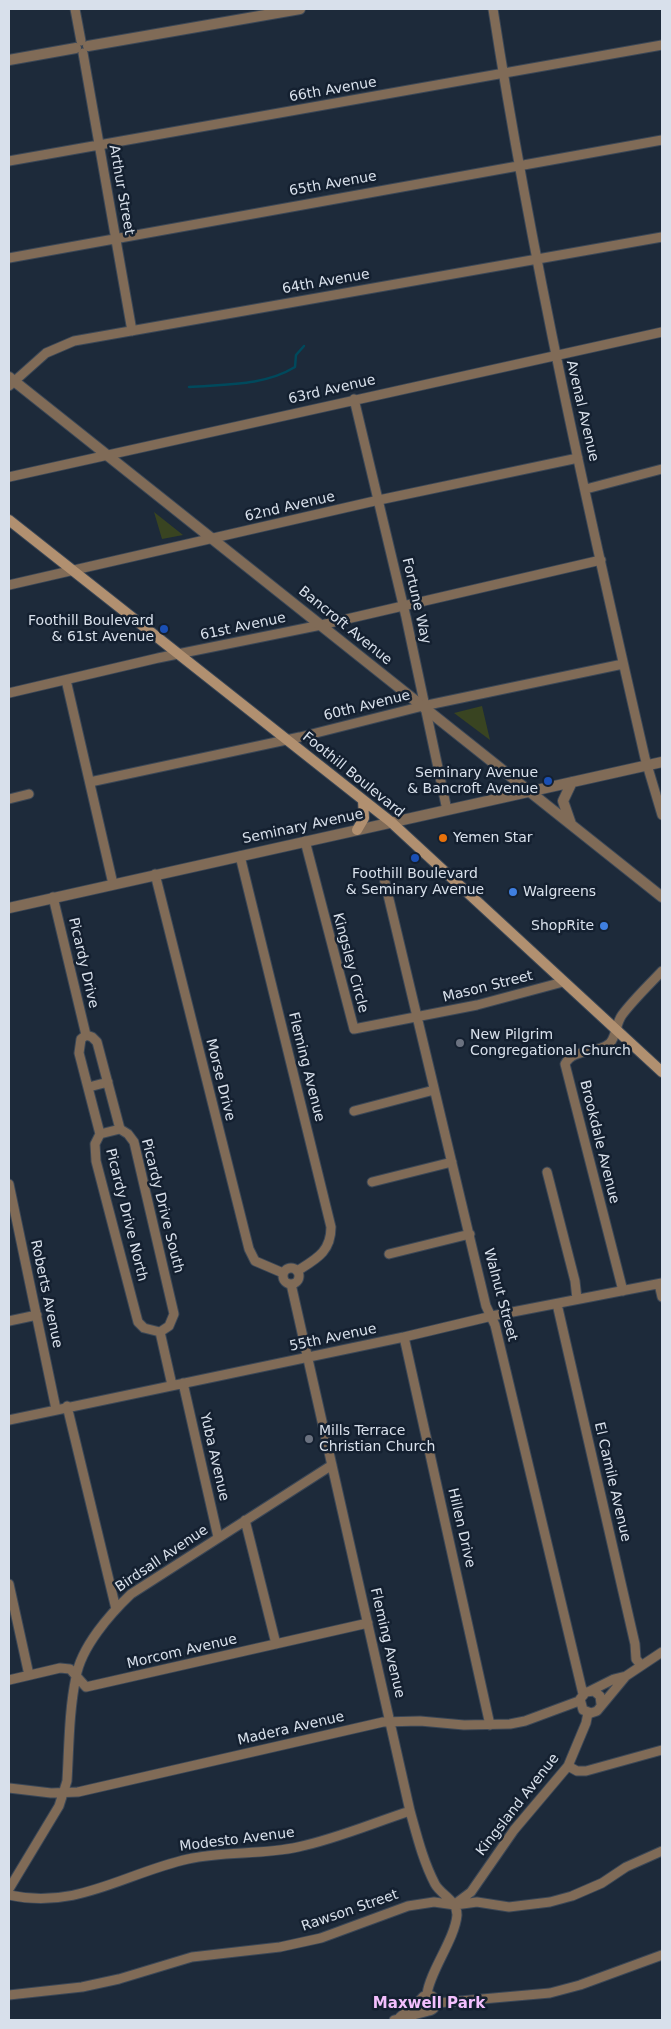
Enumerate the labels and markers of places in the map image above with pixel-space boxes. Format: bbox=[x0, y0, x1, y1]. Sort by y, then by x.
place label: Foothill Boulevard & 61st Avenue bbox=[28, 613, 154, 646]
marker: Foothill Boulevard & 61st Avenue bbox=[158, 623, 170, 635]
place label: Seminary Avenue & Bancroft Avenue bbox=[407, 765, 538, 798]
marker: Seminary Avenue & Bancroft Avenue bbox=[542, 775, 554, 787]
place label: Yemen Star bbox=[453, 830, 533, 846]
marker: Yemen Star bbox=[437, 832, 449, 844]
marker: Foothill Boulevard & Seminary Avenue bbox=[409, 852, 421, 864]
place label: Foothill Boulevard & Seminary Avenue bbox=[346, 866, 484, 899]
place label: Walgreens bbox=[523, 884, 596, 900]
marker: Walgreens bbox=[507, 886, 519, 898]
place label: ShopRite bbox=[531, 918, 594, 934]
marker: ShopRite bbox=[598, 920, 610, 932]
place label: New Pilgrim Congregational Church bbox=[470, 1027, 631, 1060]
marker: New Pilgrim Congregational Church bbox=[454, 1037, 466, 1049]
place label: Mills Terrace Christian Church bbox=[319, 1423, 435, 1455]
marker: Mills Terrace Christian Church bbox=[303, 1433, 315, 1445]

